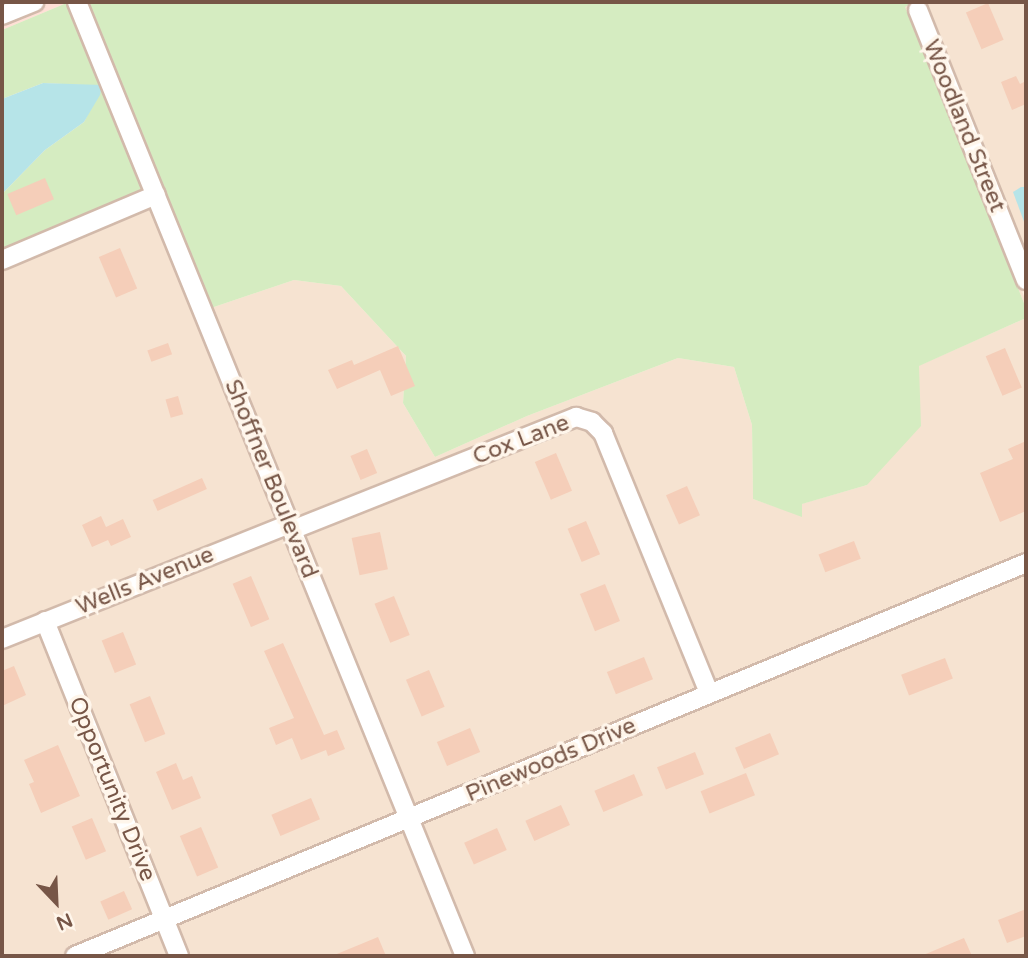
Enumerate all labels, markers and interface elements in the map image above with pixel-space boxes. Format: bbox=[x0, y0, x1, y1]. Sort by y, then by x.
street label: Woodland Street bbox=[917, 36, 1011, 216]
street label: Shoffner Boulevard bbox=[219, 376, 323, 582]
street label: Cox Lane bbox=[469, 409, 573, 471]
street label: Wells Avenue bbox=[72, 541, 218, 621]
street label: Opportunity Drive bbox=[62, 693, 162, 885]
street label: Pinewoods Drive bbox=[462, 712, 640, 808]
north arrow bbox=[21, 867, 91, 937]
text: N bbox=[53, 908, 76, 934]

